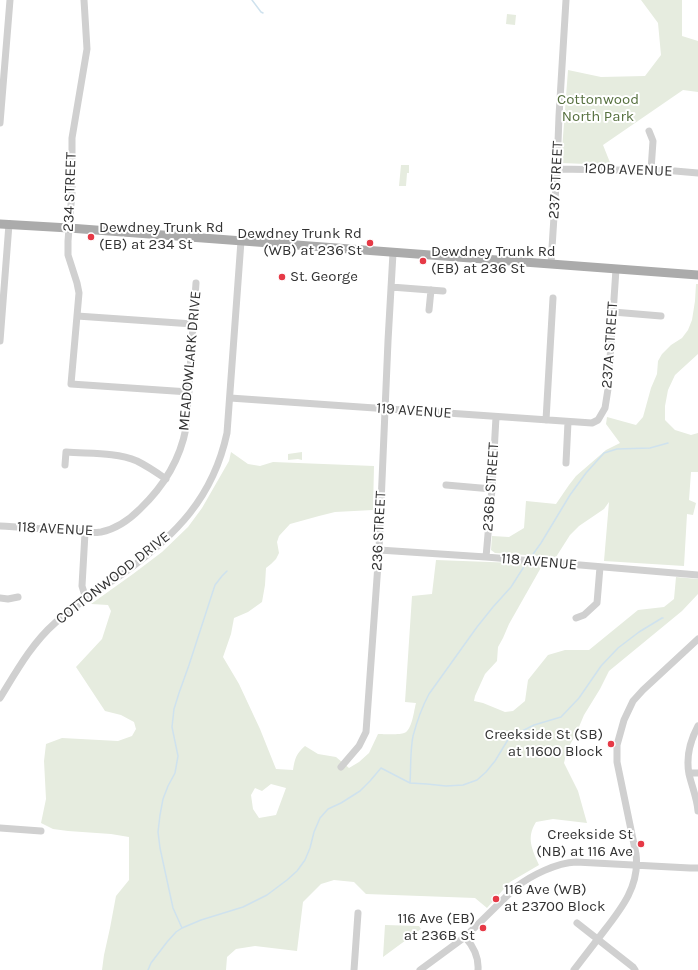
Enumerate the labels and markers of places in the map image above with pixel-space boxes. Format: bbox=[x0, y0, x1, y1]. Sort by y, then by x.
place label: Dewdney Trunk Rd (EB) at 234 St bbox=[99, 219, 224, 254]
place label: Dewdney Trunk Rd (WB) at 236 St bbox=[237, 225, 362, 260]
marker: Dewdney Trunk Rd (EB) at 234 St bbox=[86, 232, 96, 242]
marker: Dewdney Trunk Rd (WB) at 236 St bbox=[365, 238, 375, 248]
place label: Dewdney Trunk Rd (EB) at 236 St bbox=[431, 243, 556, 278]
marker: Dewdney Trunk Rd (EB) at 236 St bbox=[418, 256, 428, 266]
place label: St. George bbox=[290, 268, 358, 286]
marker: St. George bbox=[277, 272, 287, 282]
place label: Creekside St (SB) at 11600 Block bbox=[485, 726, 603, 761]
marker: Creekside St (SB) at 11600 Block bbox=[606, 739, 616, 749]
place label: Creekside St (NB) at 116 Ave bbox=[536, 826, 633, 861]
marker: Creekside St (NB) at 116 Ave bbox=[636, 839, 646, 849]
place label: 116 Ave (WB) at 23700 Block bbox=[504, 881, 605, 916]
marker: 116 Ave (WB) at 23700 Block bbox=[491, 894, 501, 904]
place label: 116 Ave (EB) at 236B St bbox=[397, 910, 475, 945]
marker: 116 Ave (EB) at 236B St bbox=[478, 923, 488, 933]

